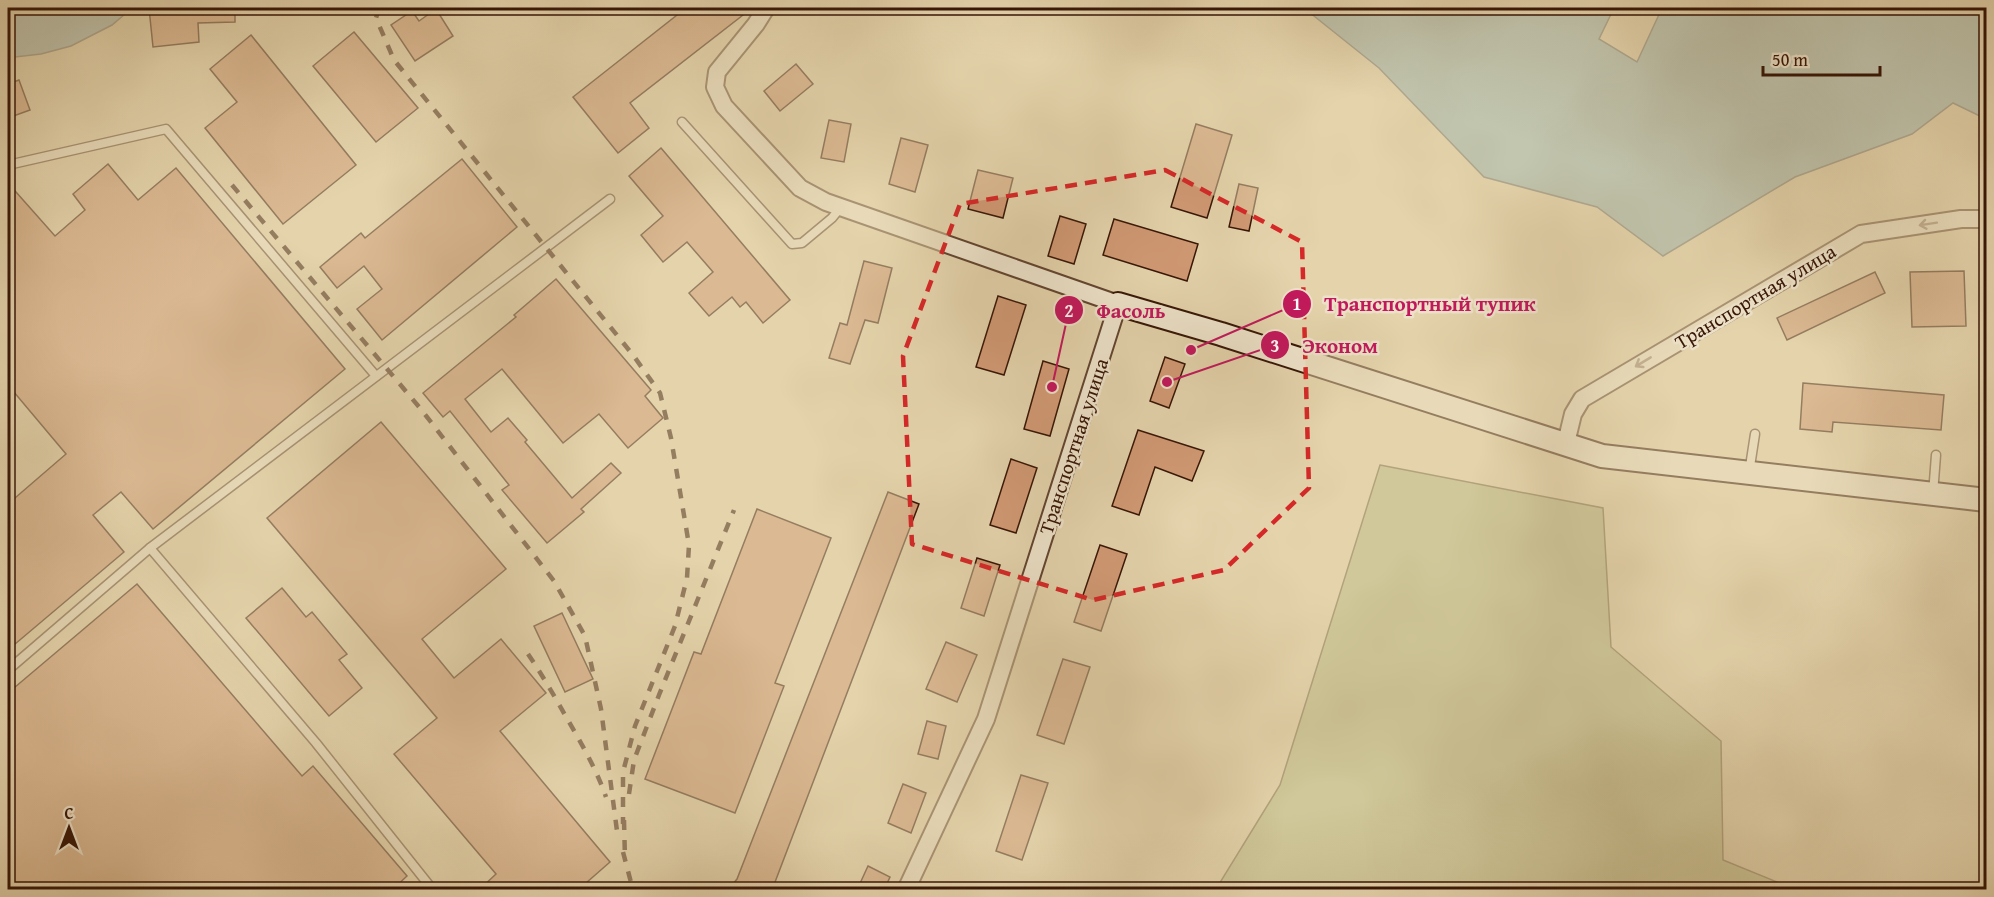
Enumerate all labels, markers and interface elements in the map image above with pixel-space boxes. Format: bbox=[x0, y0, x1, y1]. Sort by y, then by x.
scale bar bbox=[1763, 39, 1880, 77]
text: 50 m bbox=[1772, 46, 1808, 73]
one-way arrow bbox=[1919, 218, 1939, 229]
street label: Транспортная улица bbox=[1669, 236, 1842, 356]
callout: Транспортный тупик bbox=[1282, 284, 1547, 323]
text: Транспортный тупик bbox=[1324, 288, 1537, 319]
text: 1 bbox=[1292, 290, 1302, 317]
callout: Фасоль bbox=[1054, 291, 1177, 330]
text: Фасоль bbox=[1096, 295, 1166, 326]
text: 2 bbox=[1064, 297, 1074, 324]
callout: Эконом bbox=[1260, 326, 1390, 365]
text: Эконом bbox=[1302, 330, 1378, 361]
text: 3 bbox=[1270, 332, 1280, 359]
street label: Транспортная улица bbox=[1031, 354, 1115, 538]
one-way arrow bbox=[1635, 357, 1652, 369]
north arrow bbox=[39, 798, 99, 858]
text: С bbox=[64, 801, 74, 825]

